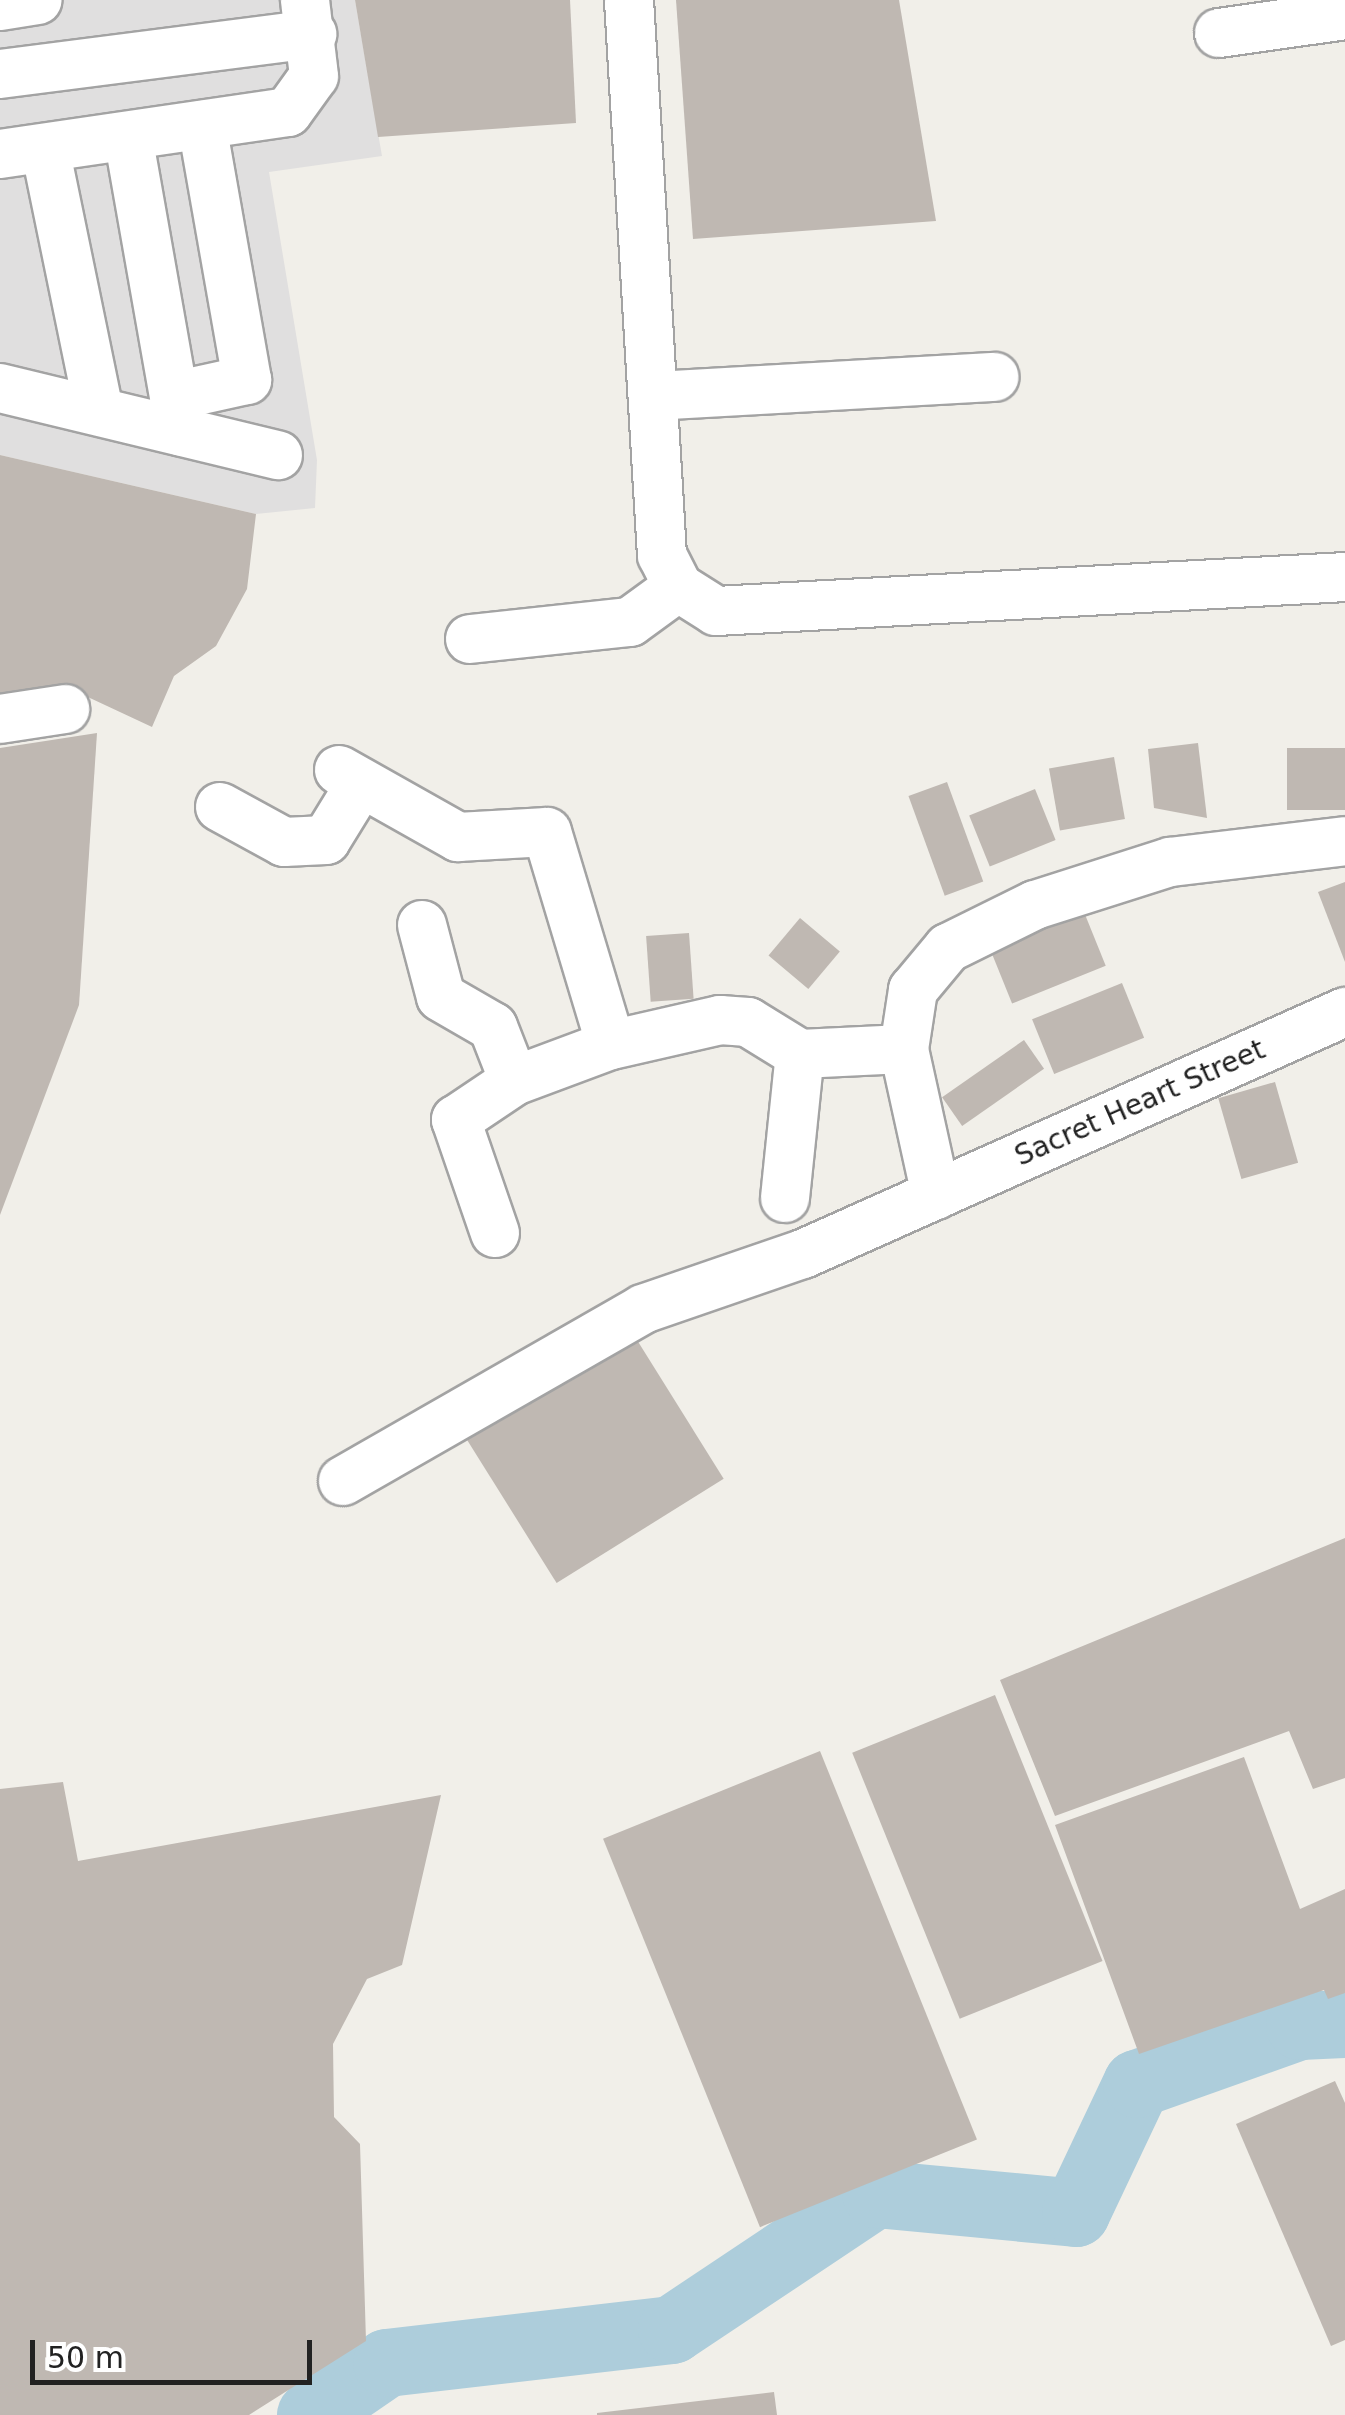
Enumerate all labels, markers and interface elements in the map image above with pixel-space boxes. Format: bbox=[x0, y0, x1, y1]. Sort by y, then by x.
street label: Sacret Heart Street bbox=[1010, 1033, 1270, 1173]
scale bar bbox=[35, 2320, 318, 2382]
text: 50 m bbox=[47, 2340, 124, 2375]

